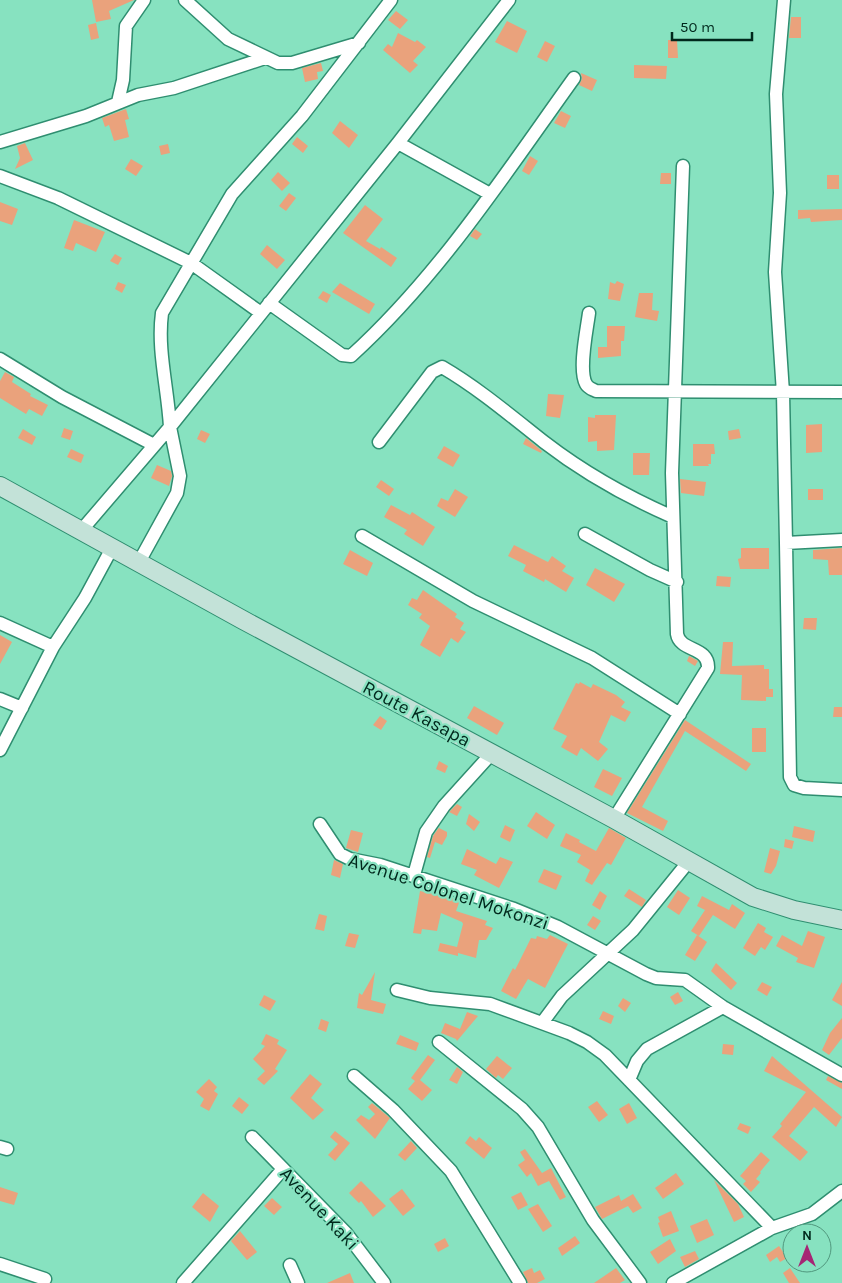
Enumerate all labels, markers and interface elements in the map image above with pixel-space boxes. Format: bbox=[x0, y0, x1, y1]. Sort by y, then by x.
scale bar bbox=[672, 10, 752, 42]
text: 50 m bbox=[680, 18, 715, 36]
street label: Route Kasapa bbox=[359, 676, 474, 752]
street label: Avenue Colonel Mokonzi bbox=[346, 849, 552, 935]
street label: Avenue Kaki bbox=[275, 1163, 363, 1255]
north arrow bbox=[782, 1223, 832, 1273]
text: N bbox=[802, 1227, 812, 1244]

